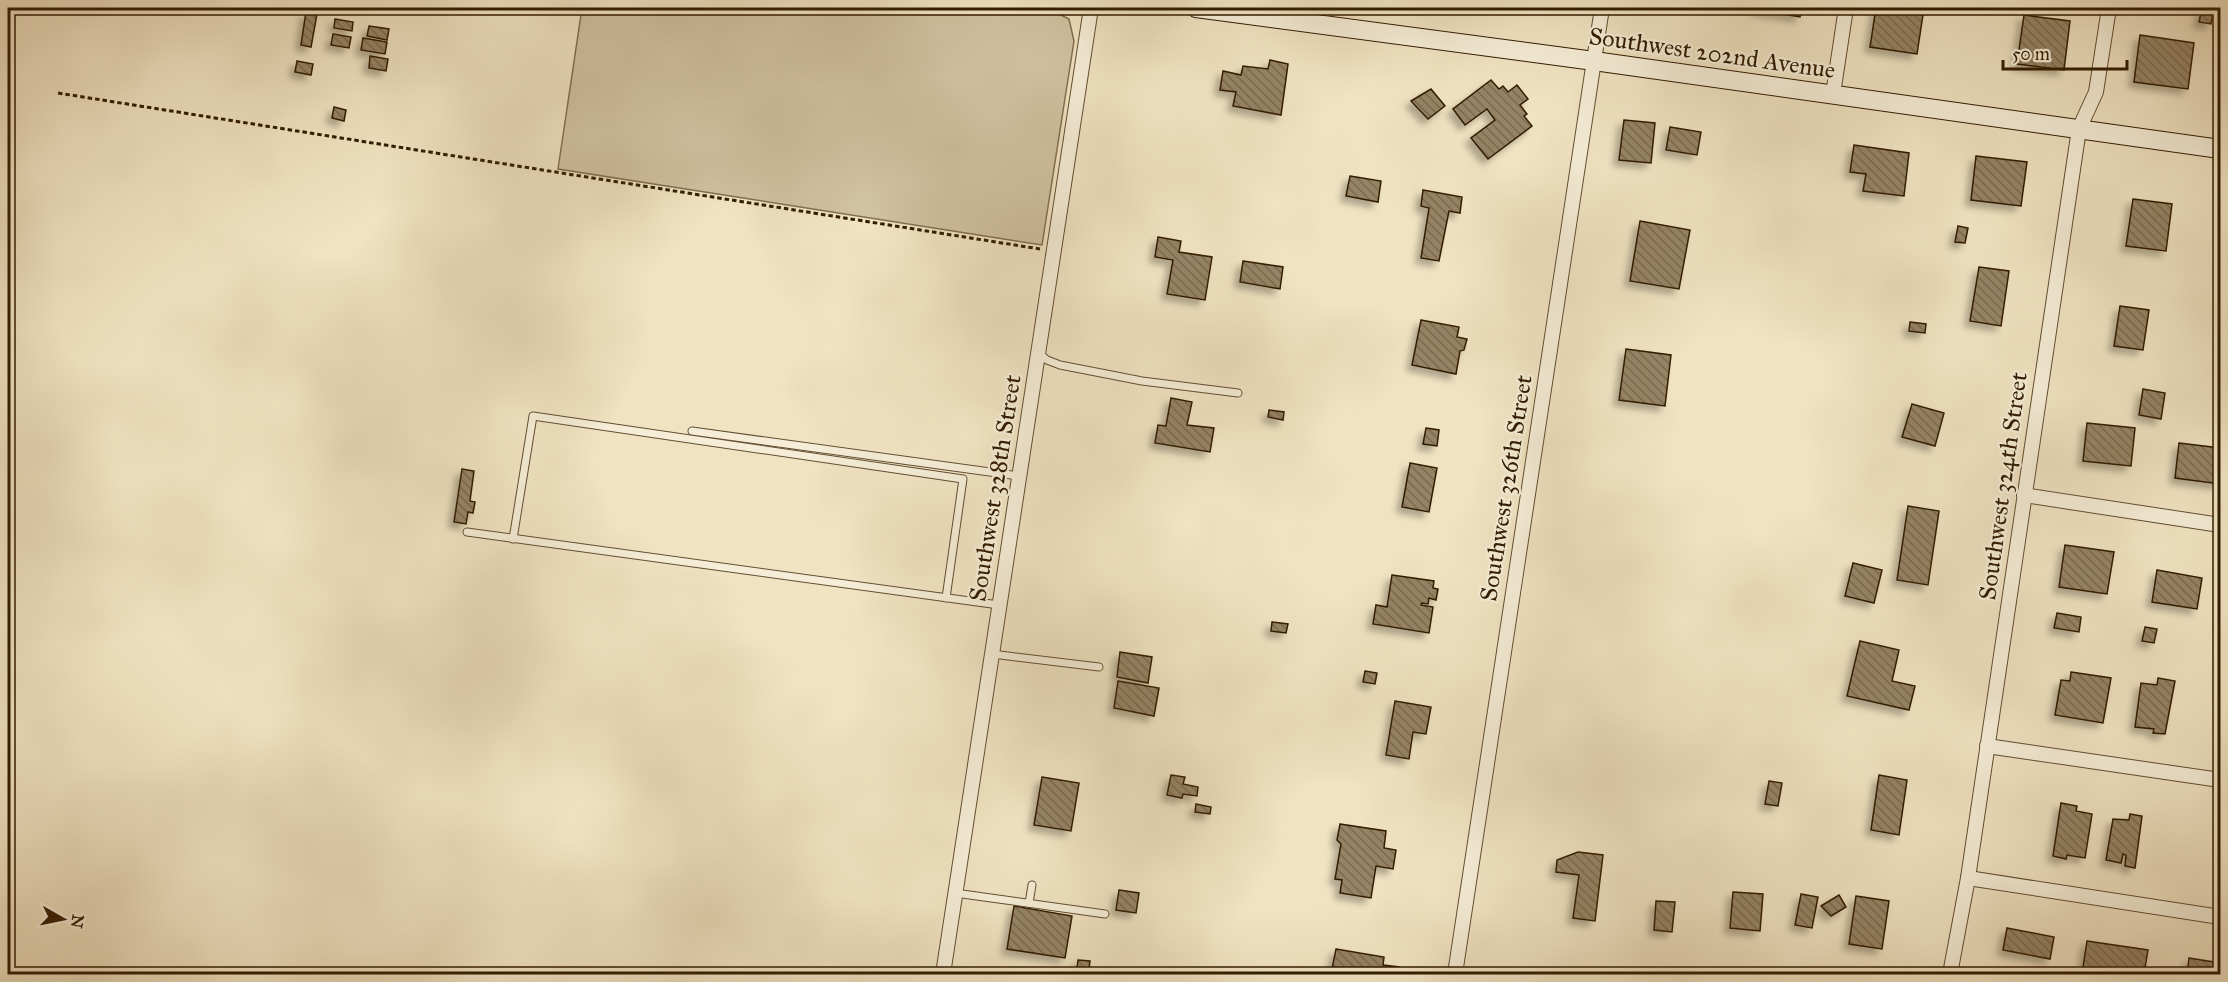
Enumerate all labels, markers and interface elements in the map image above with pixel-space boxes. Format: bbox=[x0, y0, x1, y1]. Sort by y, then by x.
street label: Southwest 202nd Avenue bbox=[1587, 21, 1837, 85]
scale bar bbox=[2003, 33, 2128, 71]
text: 50 m bbox=[2012, 43, 2050, 65]
street label: Southwest 324th Street bbox=[1972, 370, 2034, 602]
street label: Southwest 328th Street bbox=[962, 372, 1028, 604]
street label: Southwest 326th Street bbox=[1473, 372, 1539, 603]
north arrow bbox=[33, 889, 93, 949]
text: N bbox=[67, 913, 88, 930]

